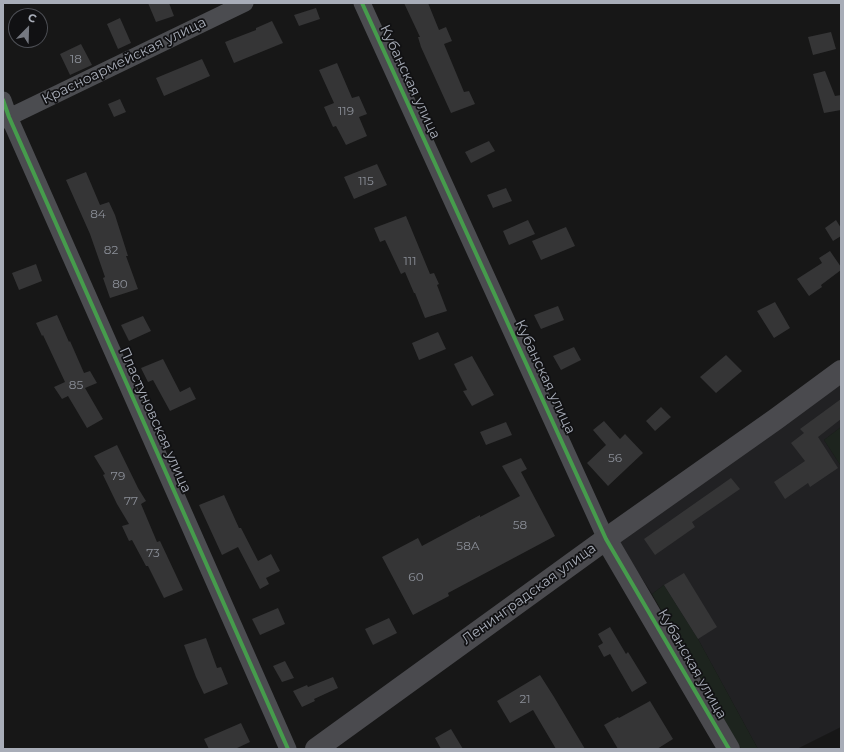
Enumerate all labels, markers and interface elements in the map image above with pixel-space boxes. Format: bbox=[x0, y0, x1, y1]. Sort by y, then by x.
north arrow bbox=[8, 8, 48, 48]
text: С bbox=[26, 10, 39, 26]
street label: Красноармейская улица bbox=[39, 14, 209, 108]
street label: Кубанская улица bbox=[376, 22, 444, 142]
house number: 18 bbox=[70, 52, 82, 66]
house number: 119 bbox=[338, 104, 354, 118]
house number: 115 bbox=[358, 174, 374, 188]
house number: 84 bbox=[90, 207, 106, 221]
house number: 82 bbox=[104, 243, 118, 257]
house number: 111 bbox=[404, 254, 416, 268]
house number: 80 bbox=[112, 277, 128, 291]
street label: Кубанская улица bbox=[511, 317, 579, 437]
street label: Пластуновская улица bbox=[115, 345, 195, 495]
house number: 85 bbox=[69, 378, 83, 392]
house number: 56 bbox=[608, 451, 622, 465]
house number: 79 bbox=[111, 469, 125, 483]
house number: 77 bbox=[124, 494, 138, 508]
house number: 58 bbox=[513, 518, 527, 532]
house number: 58А bbox=[456, 539, 480, 553]
street label: Ленинградская улица bbox=[459, 540, 599, 648]
house number: 73 bbox=[146, 546, 160, 560]
house number: 60 bbox=[408, 570, 424, 584]
street label: Кубанская улица bbox=[654, 606, 730, 722]
house number: 21 bbox=[519, 692, 531, 706]

